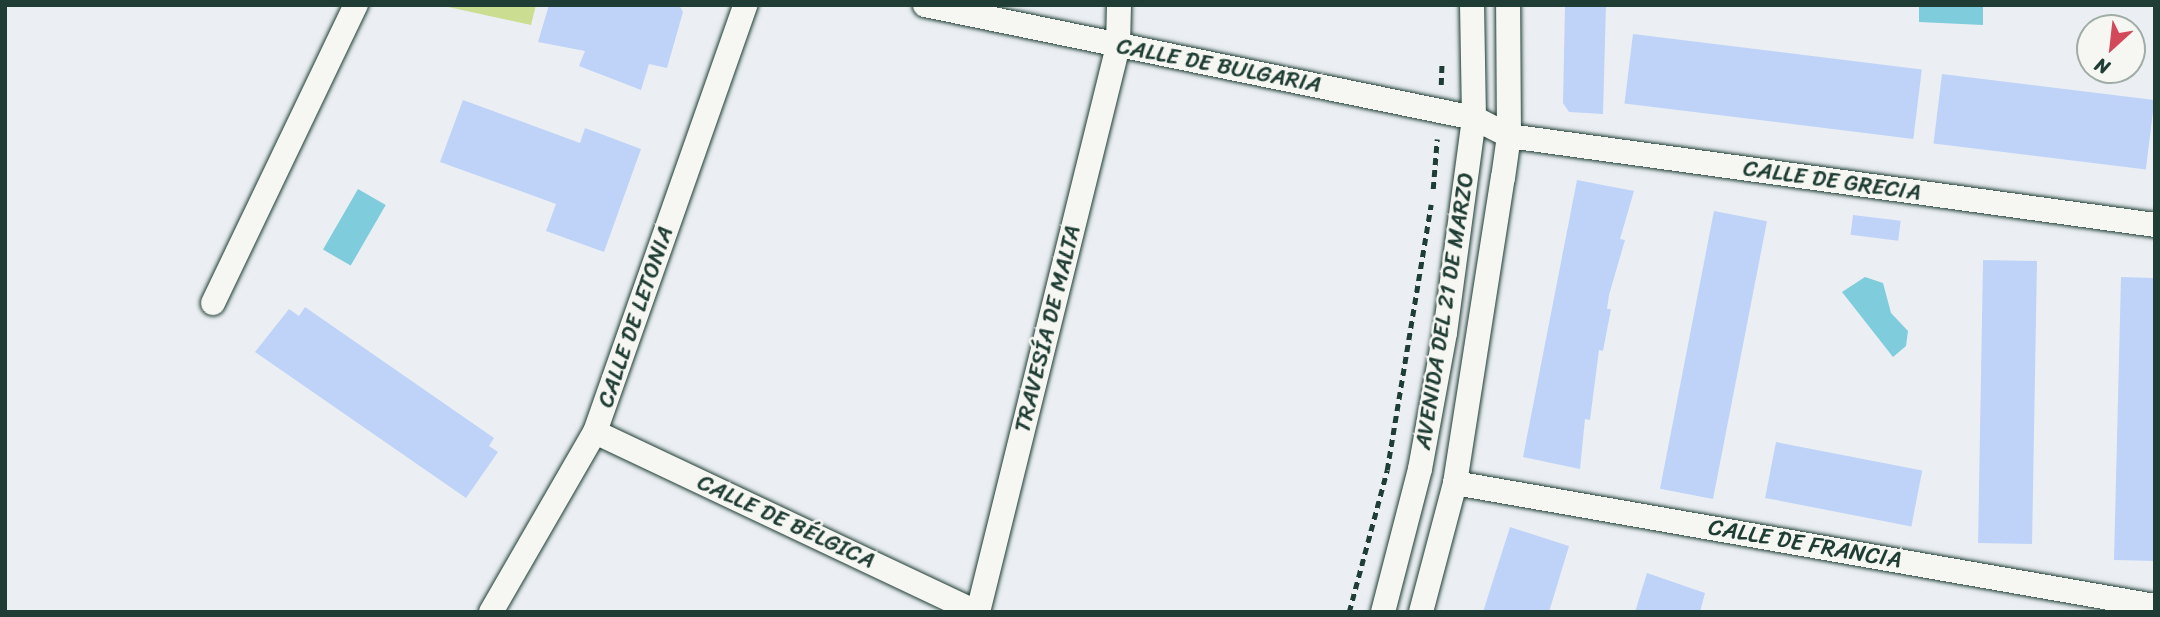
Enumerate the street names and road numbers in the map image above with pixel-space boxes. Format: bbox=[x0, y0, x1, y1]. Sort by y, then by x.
street label: CALLE DE BULGARIA bbox=[1114, 33, 1324, 99]
street label: CALLE DE GRECIA bbox=[1742, 155, 1922, 207]
street label: AVENIDA DEL 21 DE MARZO bbox=[1409, 170, 1481, 452]
street label: CALLE DE LETONIA bbox=[592, 222, 680, 412]
street label: TRAVESÍA DE MALTA bbox=[1009, 222, 1087, 436]
street label: CALLE DE BÉLGICA bbox=[693, 469, 879, 575]
street label: CALLE DE FRANCIA bbox=[1706, 513, 1904, 575]

